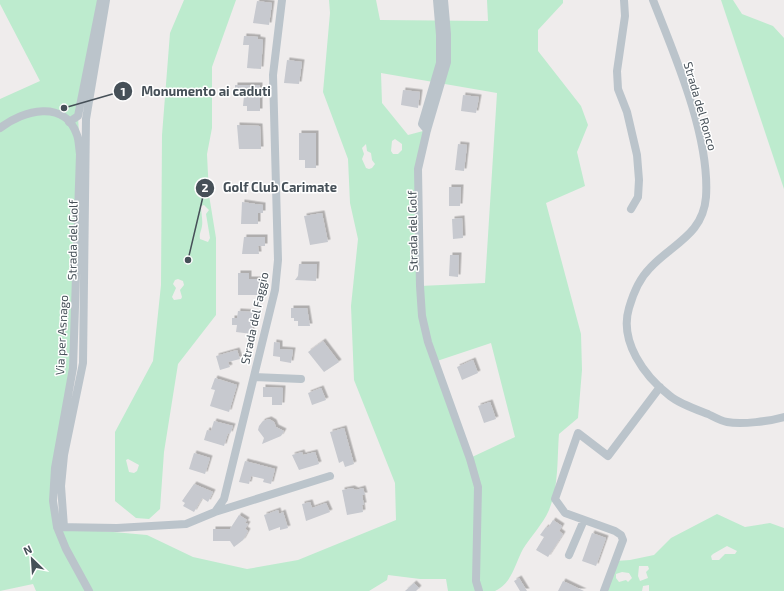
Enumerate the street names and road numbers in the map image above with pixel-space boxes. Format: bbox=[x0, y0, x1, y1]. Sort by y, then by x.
street label: Strada del Ronco bbox=[682, 60, 720, 152]
street label: Strada del Golf bbox=[404, 190, 420, 271]
street label: Strada del Golf bbox=[64, 199, 80, 280]
street label: Strada del Faggio bbox=[237, 270, 271, 365]
street label: Via per Asnago bbox=[52, 294, 70, 376]

